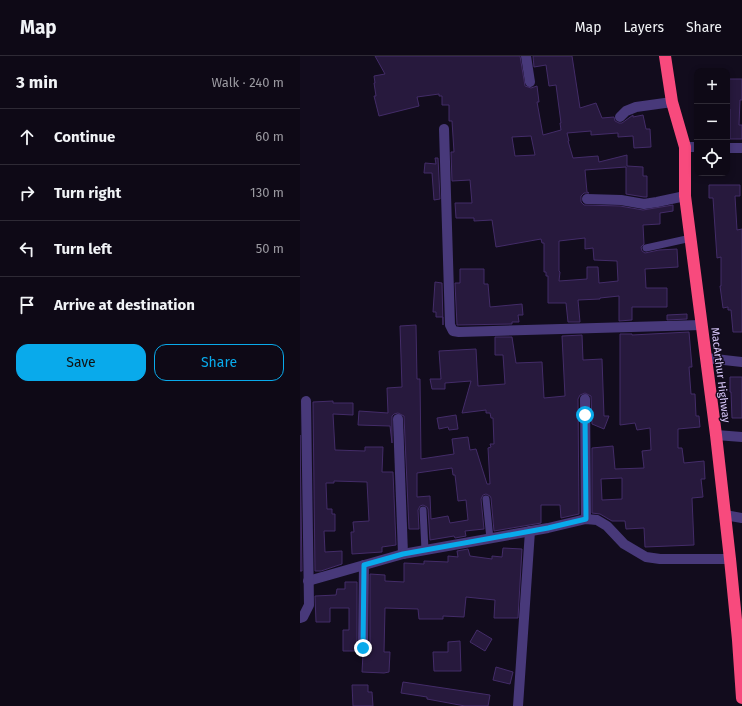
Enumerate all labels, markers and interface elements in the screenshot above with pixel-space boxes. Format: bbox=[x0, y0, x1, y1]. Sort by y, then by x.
text: Map bbox=[20, 16, 57, 39]
text: Map bbox=[575, 19, 601, 36]
text: Layers bbox=[623, 19, 664, 36]
text: Share bbox=[686, 19, 722, 36]
map controls bbox=[694, 68, 730, 176]
button: + bbox=[694, 68, 730, 104]
text: 3 min bbox=[16, 72, 58, 93]
text: Walk · 240 m bbox=[211, 75, 284, 90]
button: − bbox=[694, 104, 730, 140]
icon: ahead bbox=[16, 126, 38, 148]
text: Continue bbox=[54, 128, 115, 146]
text: 60 m bbox=[255, 129, 284, 144]
button: locate bbox=[694, 140, 730, 176]
icon: right bbox=[16, 182, 38, 204]
text: Turn right bbox=[54, 184, 121, 202]
text: 130 m bbox=[250, 185, 284, 200]
icon: left bbox=[16, 238, 38, 260]
text: Turn left bbox=[54, 240, 112, 258]
text: 50 m bbox=[256, 241, 284, 256]
icon: arrive bbox=[16, 294, 38, 316]
text: Arrive at destination bbox=[54, 296, 195, 314]
street label: MacArthur Highway bbox=[708, 327, 733, 424]
button: Save bbox=[16, 344, 146, 381]
button: Share bbox=[154, 344, 284, 381]
route start bbox=[576, 406, 594, 424]
route end bbox=[354, 639, 372, 657]

